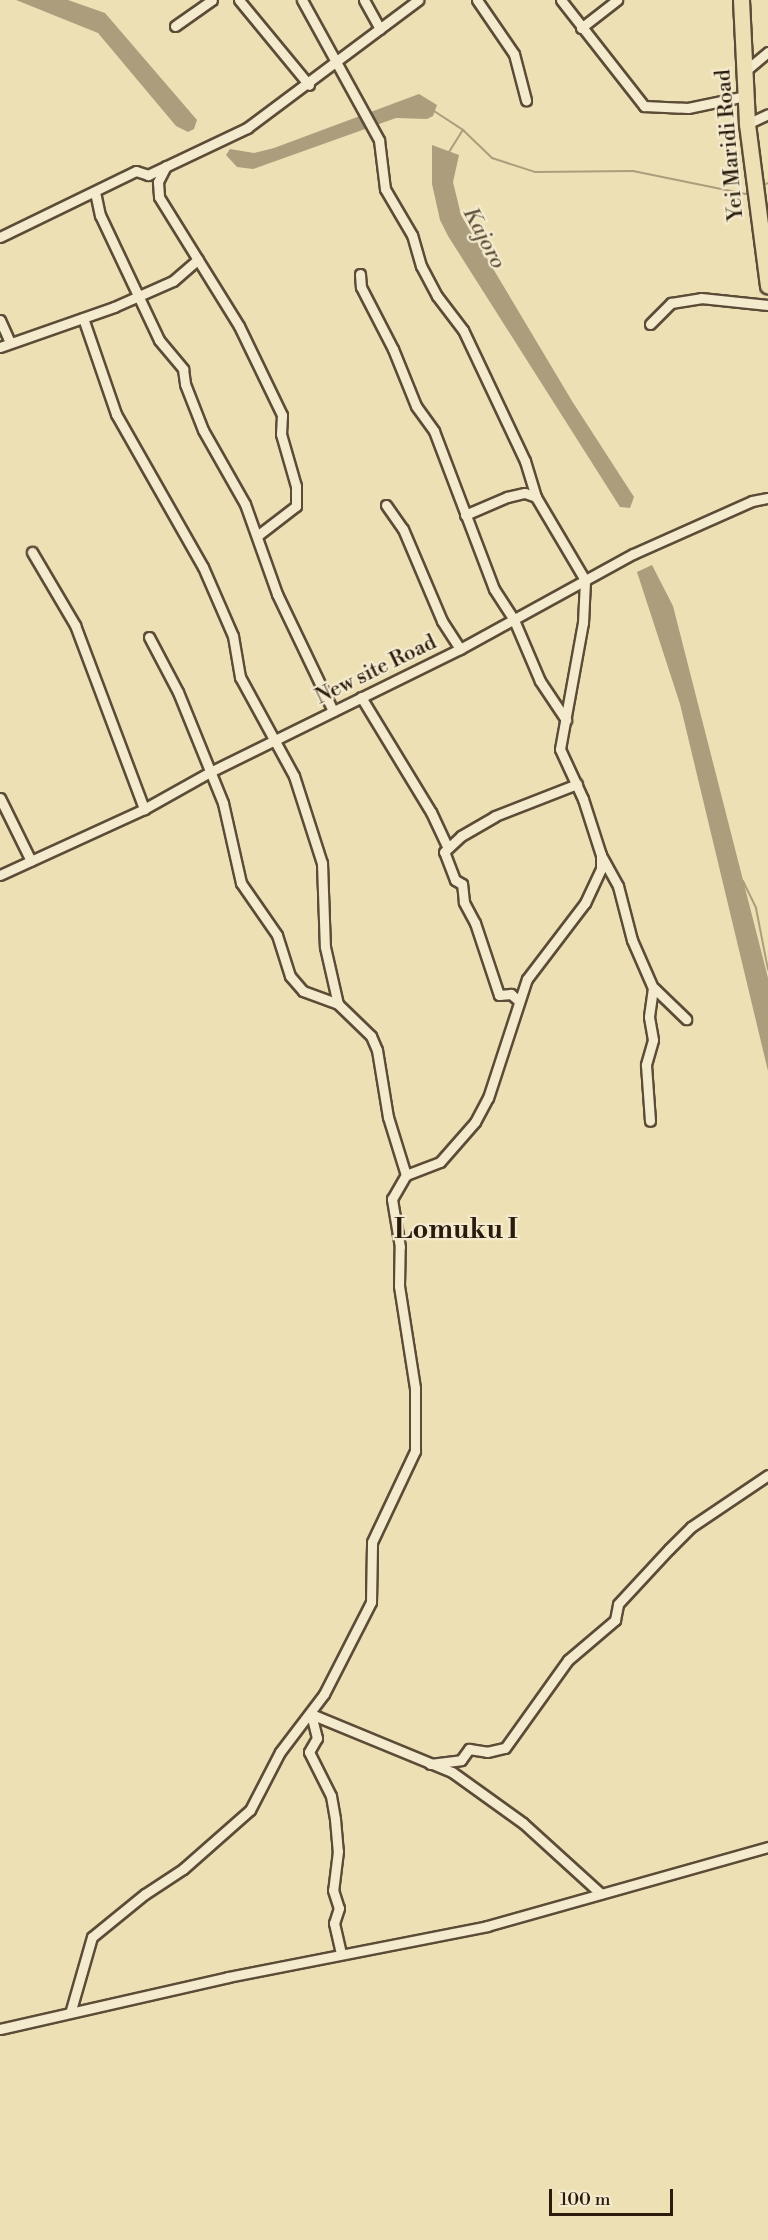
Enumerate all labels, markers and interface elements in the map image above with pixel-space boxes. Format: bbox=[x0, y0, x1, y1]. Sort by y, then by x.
street label: Yei Maridi Road bbox=[711, 68, 749, 222]
water label: Kajoro bbox=[457, 203, 511, 273]
street label: New site Road bbox=[311, 630, 441, 710]
district label: Lomuku I bbox=[394, 1215, 518, 1247]
scale bar bbox=[552, 2177, 676, 2215]
text: 100 m bbox=[560, 2188, 611, 2211]

